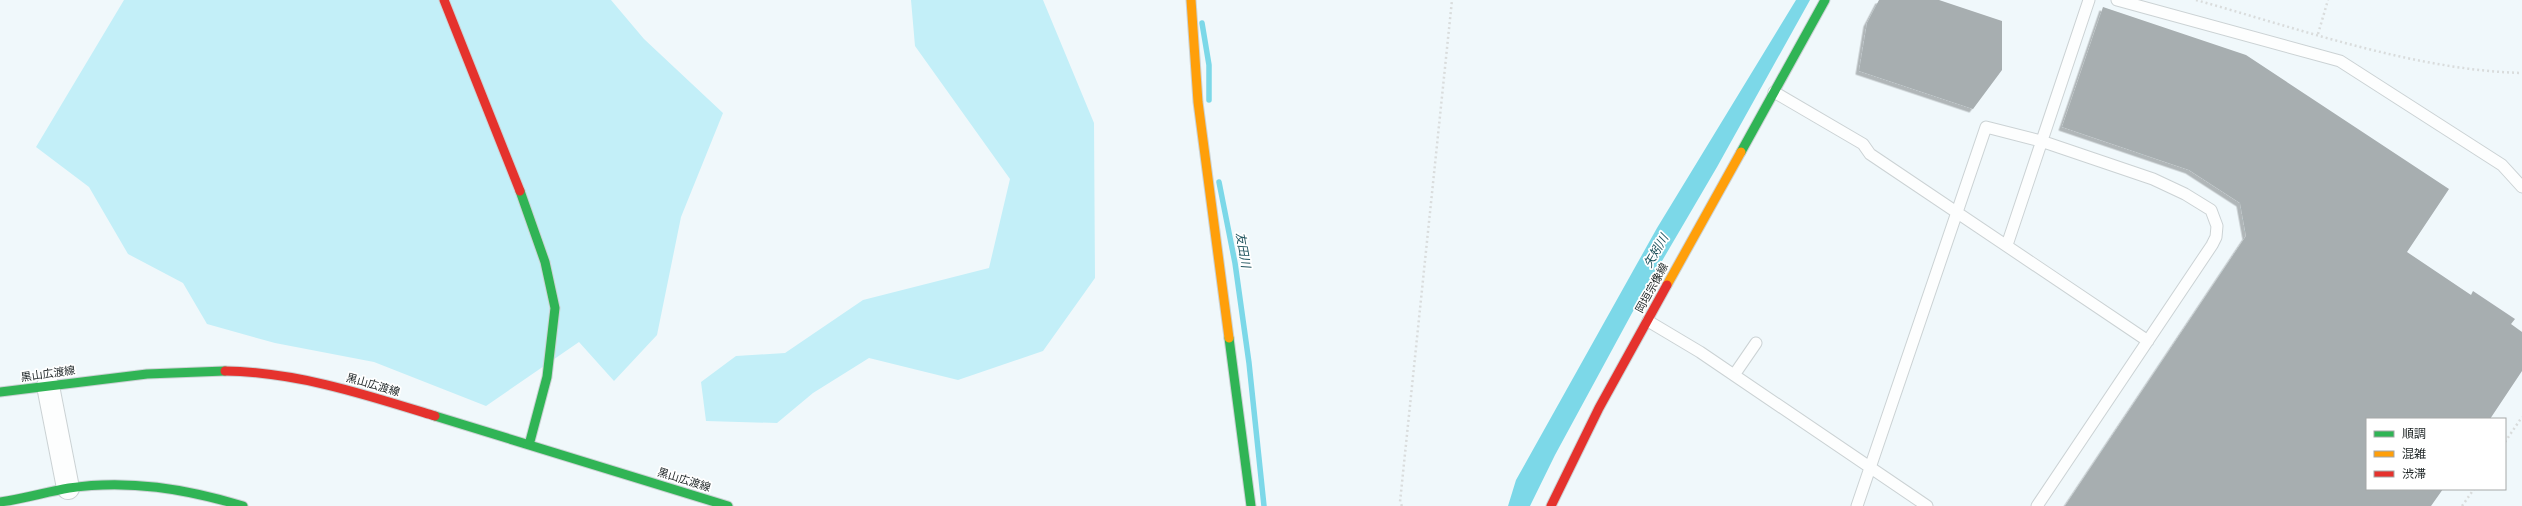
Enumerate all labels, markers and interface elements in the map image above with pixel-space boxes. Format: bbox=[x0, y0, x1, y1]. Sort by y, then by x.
water label: 矢矧川 bbox=[1640, 230, 1673, 271]
water label: 友田川 bbox=[1232, 231, 1254, 271]
street label: 岡垣宗像線 bbox=[1632, 260, 1672, 316]
street label: 黒山広渡線 bbox=[20, 363, 76, 385]
street label: 黒山広渡線 bbox=[344, 370, 402, 400]
legend bbox=[2366, 418, 2506, 490]
text: 順調 bbox=[2402, 426, 2426, 442]
text: 混雑 bbox=[2402, 446, 2426, 462]
street label: 黒山広渡線 bbox=[656, 465, 712, 495]
text: 渋滞 bbox=[2402, 466, 2426, 482]

